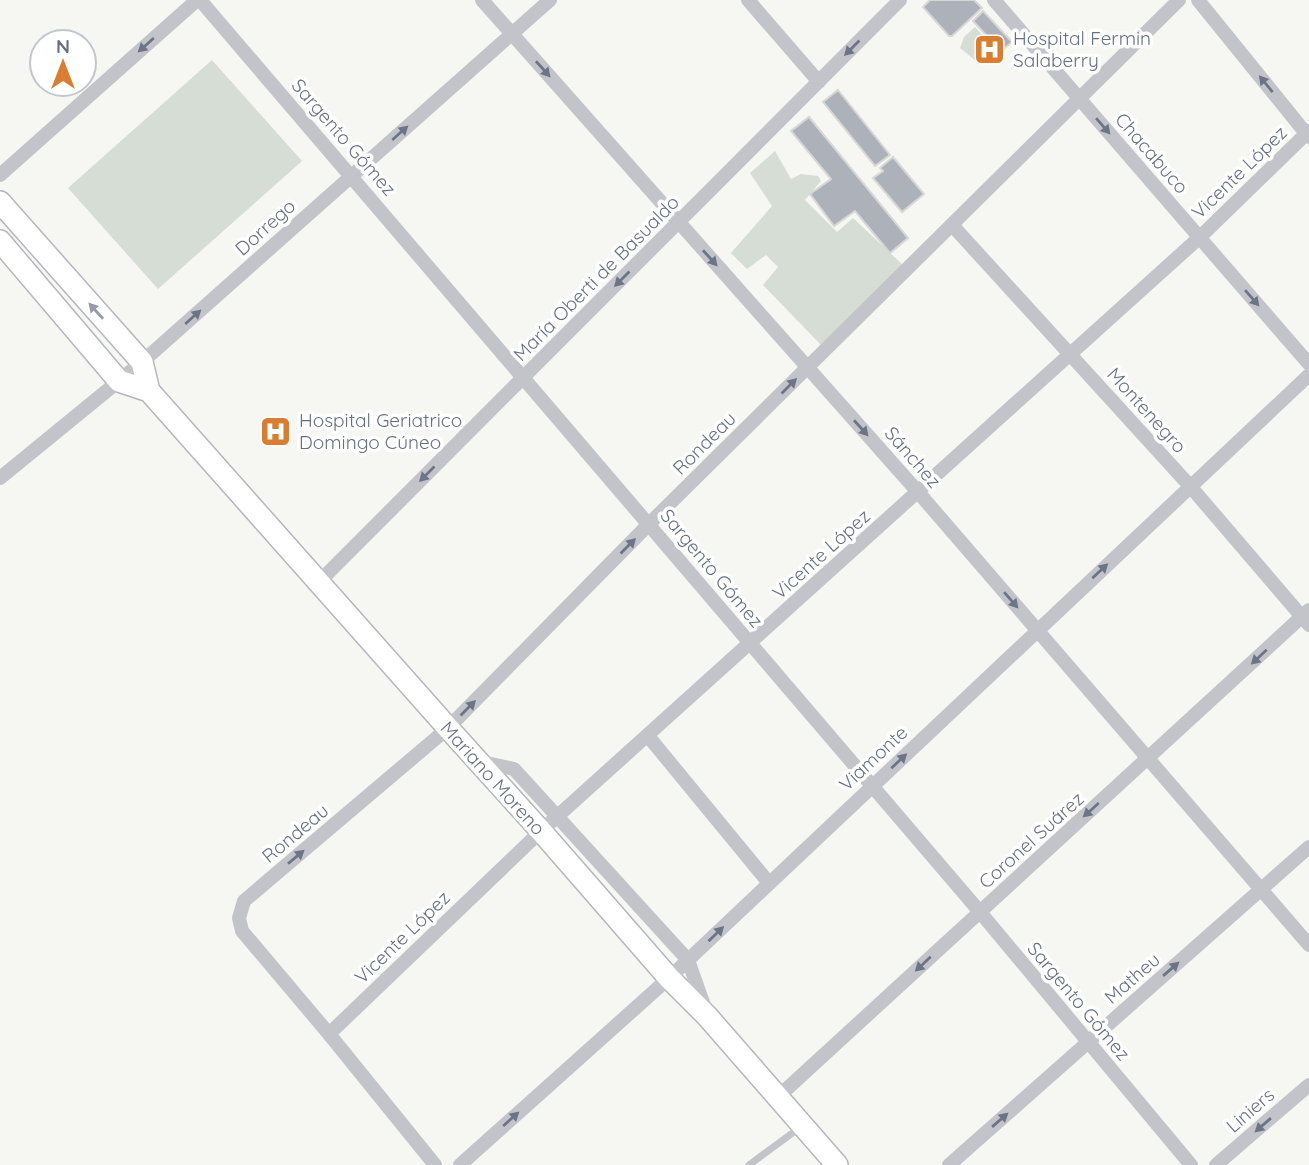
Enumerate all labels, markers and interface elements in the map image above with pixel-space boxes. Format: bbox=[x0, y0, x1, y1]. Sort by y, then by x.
place label: Hospital Fermin Salaberry bbox=[1013, 26, 1151, 72]
north arrow bbox=[28, 28, 98, 98]
hospital icon: Hospital Fermin Salaberry bbox=[973, 32, 1007, 66]
text: N bbox=[56, 34, 70, 58]
one-way arrow bbox=[137, 37, 155, 53]
one-way arrow bbox=[844, 40, 861, 57]
one-way arrow bbox=[535, 61, 551, 78]
street label: Sargento Gómez bbox=[287, 74, 401, 200]
one-way arrow bbox=[1259, 76, 1274, 93]
street label: Chacabuco bbox=[1110, 107, 1194, 199]
one-way arrow bbox=[1095, 117, 1110, 134]
street label: Vicente López bbox=[1186, 120, 1292, 224]
one-way arrow bbox=[391, 126, 408, 141]
street label: María Oberti de Basualdo bbox=[508, 190, 684, 366]
street label: Dorrego bbox=[230, 194, 300, 260]
one-way arrow bbox=[702, 249, 718, 266]
one-way arrow bbox=[615, 270, 631, 287]
one-way arrow bbox=[1244, 289, 1260, 307]
one-way arrow bbox=[89, 303, 105, 320]
one-way arrow bbox=[184, 309, 202, 325]
street label: Montenegro bbox=[1102, 362, 1192, 458]
one-way arrow bbox=[780, 378, 797, 394]
street label: Rondeau bbox=[667, 406, 741, 480]
place label: Hospital Geriatrico Domingo Cúneo bbox=[299, 408, 462, 454]
hospital icon: Hospital Geriatrico Domingo Cúneo bbox=[259, 414, 293, 448]
one-way arrow bbox=[853, 420, 868, 437]
street label: Sánchez bbox=[880, 421, 946, 493]
one-way arrow bbox=[419, 466, 436, 482]
street label: Sargento Gómez bbox=[655, 504, 769, 632]
street label: Vicente López bbox=[767, 504, 875, 604]
one-way arrow bbox=[619, 538, 635, 555]
one-way arrow bbox=[1091, 563, 1109, 579]
one-way arrow bbox=[1003, 591, 1019, 609]
one-way arrow bbox=[1251, 648, 1268, 664]
one-way arrow bbox=[459, 700, 475, 717]
street label: Mariano Moreno bbox=[436, 716, 550, 840]
street label: Viamonte bbox=[834, 720, 912, 796]
one-way arrow bbox=[890, 753, 907, 769]
street label: Coronel Suárez bbox=[973, 786, 1089, 894]
street label: Rondeau bbox=[257, 798, 333, 868]
one-way arrow bbox=[1083, 802, 1100, 818]
one-way arrow bbox=[287, 849, 305, 865]
street label: Vicente López bbox=[349, 885, 455, 989]
one-way arrow bbox=[707, 925, 724, 942]
street label: Sargento Gómez bbox=[1022, 937, 1136, 1065]
street label: Matheu bbox=[1099, 947, 1165, 1009]
one-way arrow bbox=[914, 956, 932, 972]
one-way arrow bbox=[1162, 961, 1180, 977]
street label: Liniers bbox=[1221, 1082, 1279, 1137]
one-way arrow bbox=[502, 1112, 519, 1128]
one-way arrow bbox=[992, 1113, 1009, 1128]
one-way arrow bbox=[1254, 1117, 1271, 1132]

